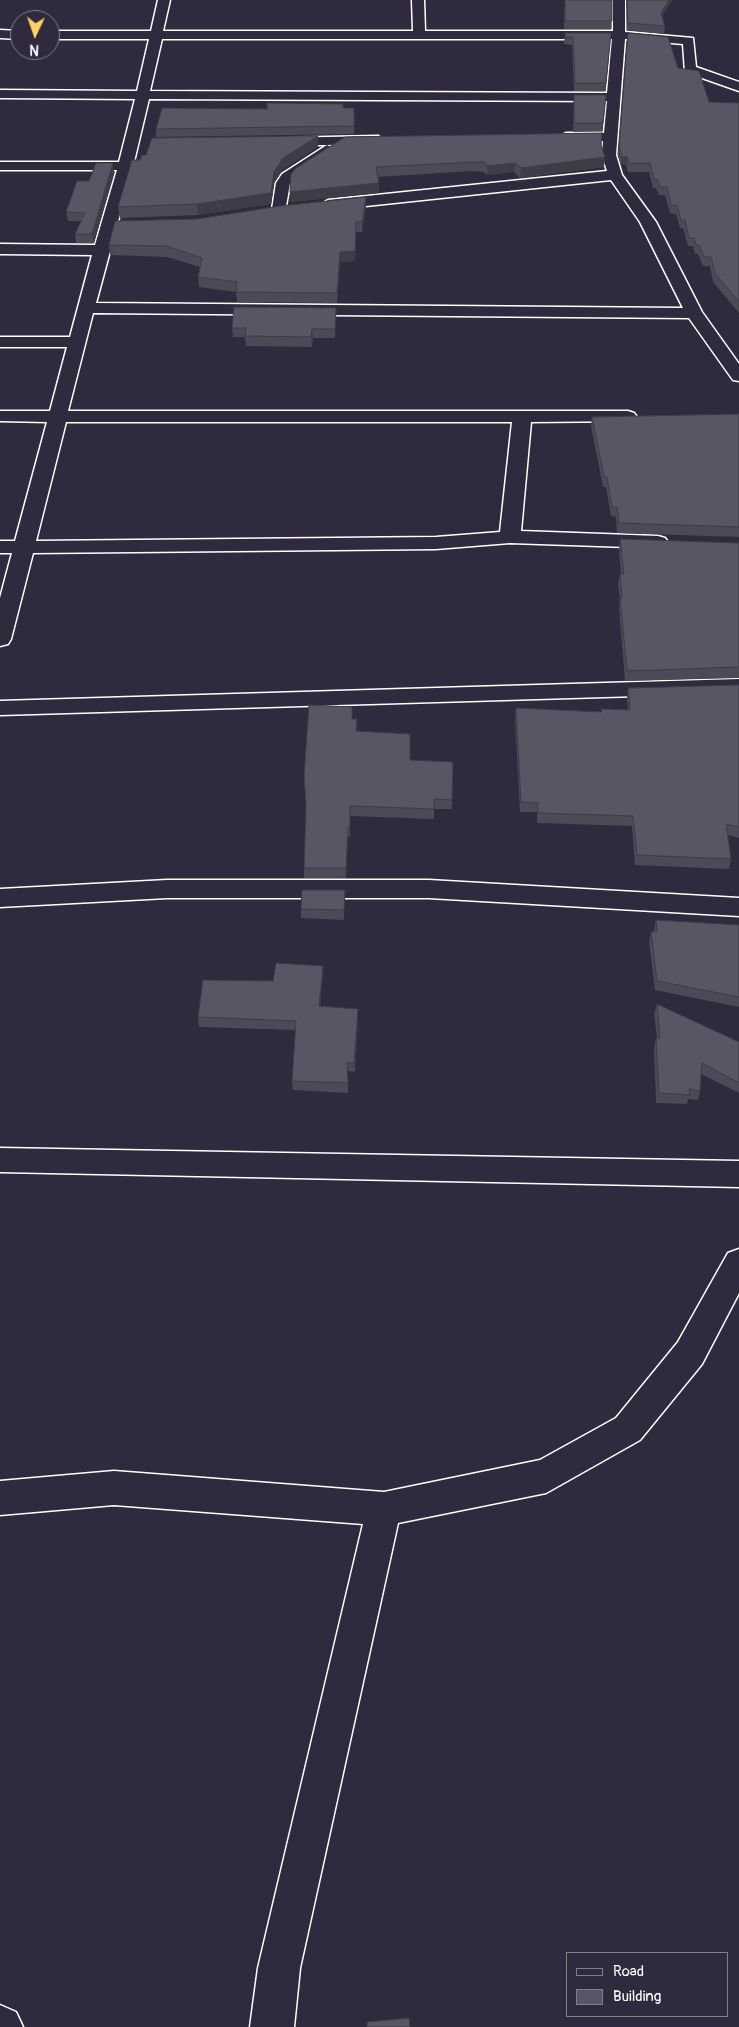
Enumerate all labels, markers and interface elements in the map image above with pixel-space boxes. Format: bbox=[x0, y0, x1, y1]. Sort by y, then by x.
north arrow bbox=[10, 10, 60, 60]
text: N bbox=[29, 41, 39, 58]
legend bbox=[566, 1952, 729, 2017]
text: Road bbox=[613, 1962, 644, 1981]
text: Building bbox=[613, 1987, 661, 2006]

